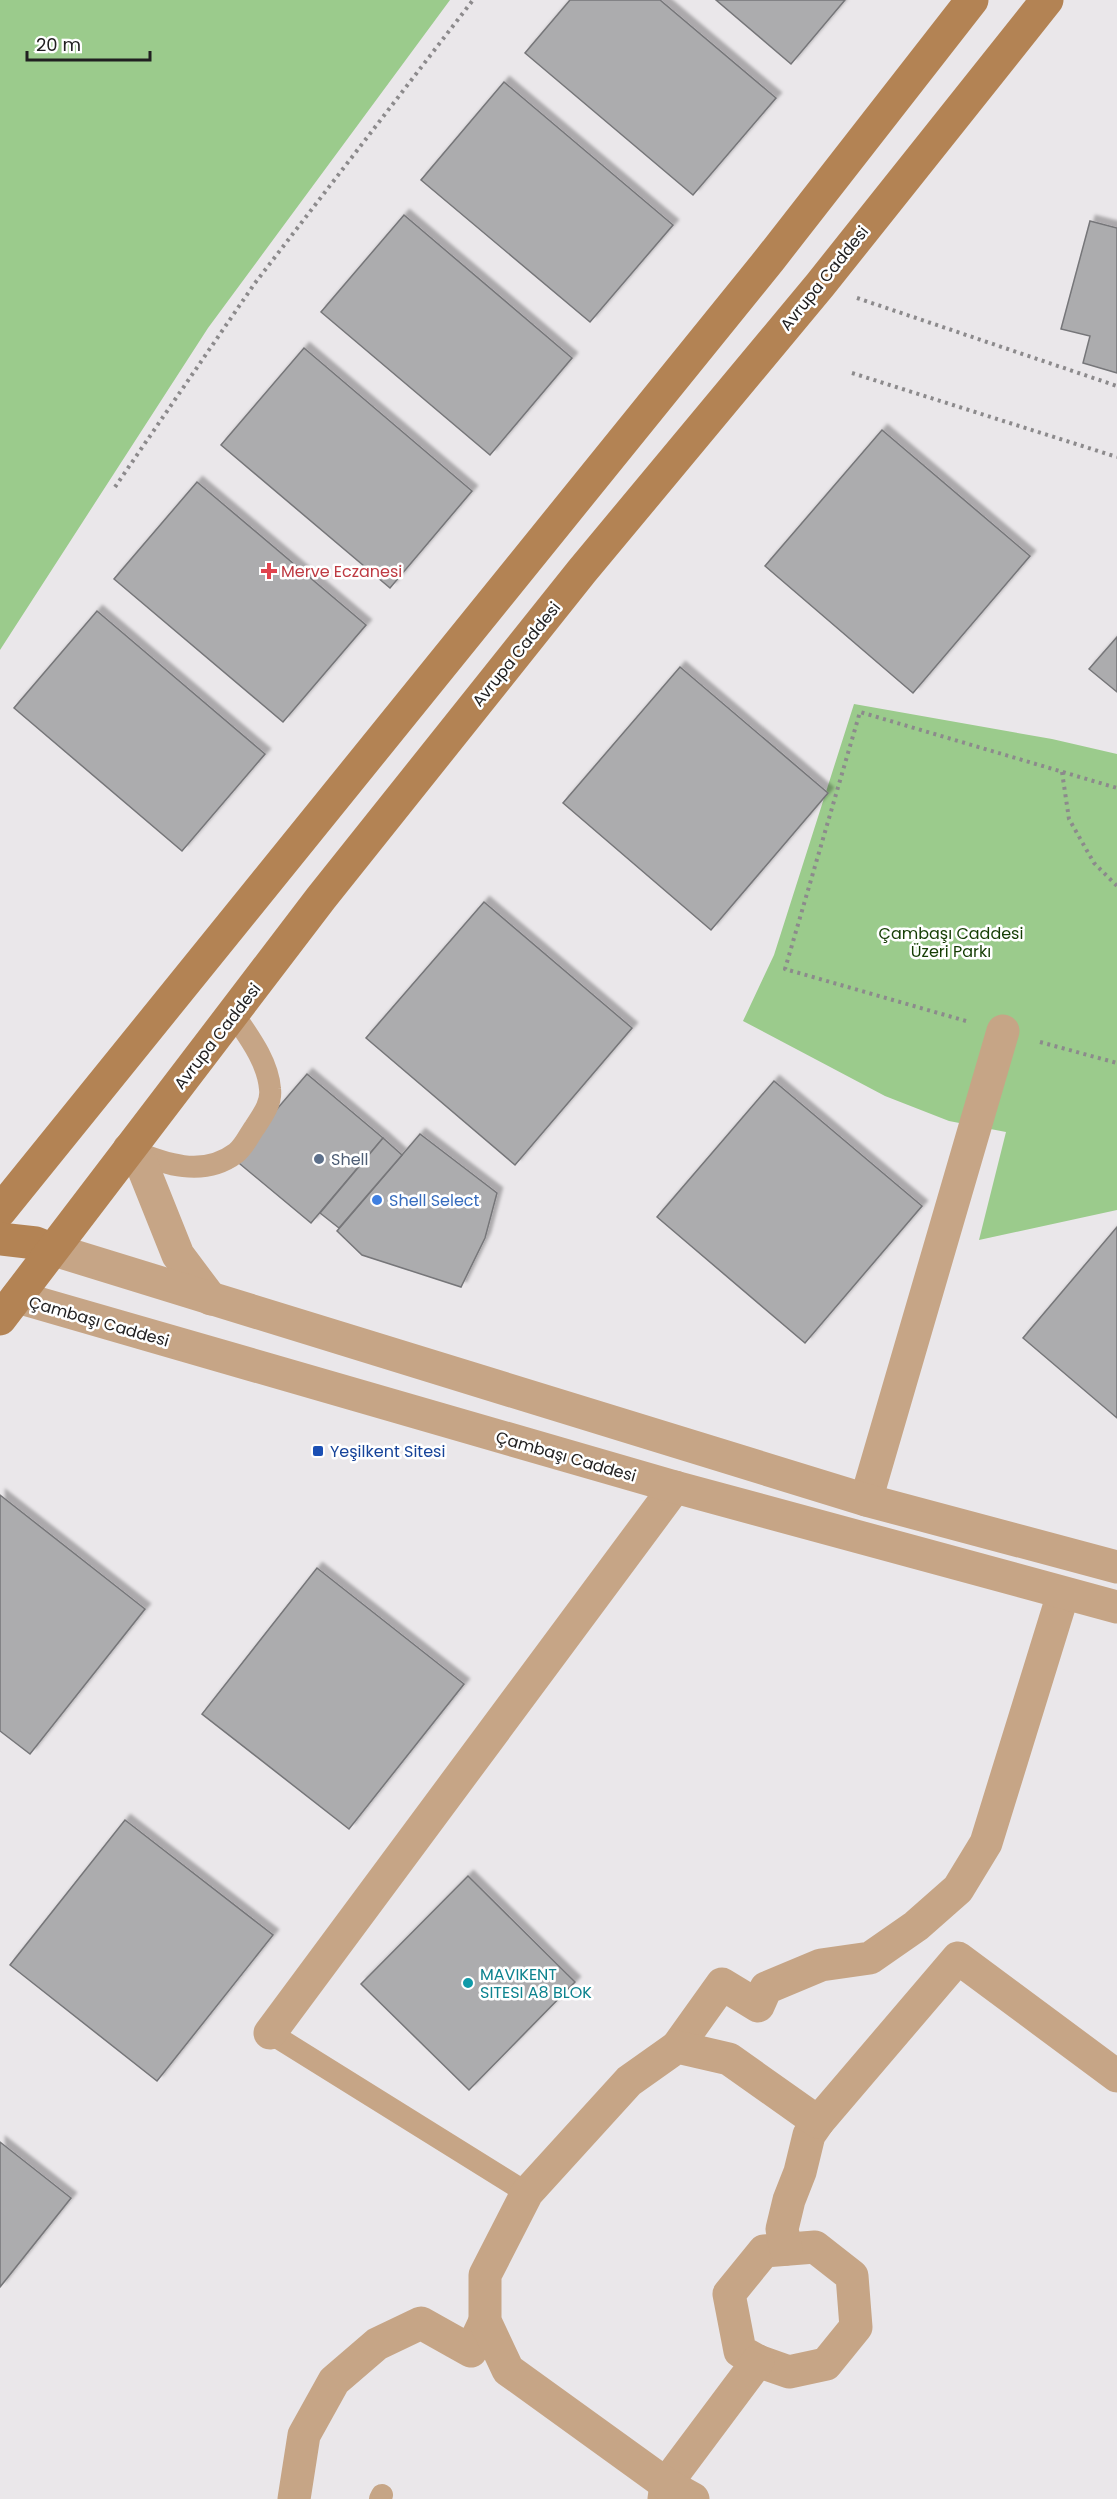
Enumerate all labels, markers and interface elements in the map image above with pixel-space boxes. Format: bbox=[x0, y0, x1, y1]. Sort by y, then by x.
scale bar bbox=[27, 24, 150, 62]
text: 20 m bbox=[36, 32, 81, 57]
street label: Avrupa Caddesi bbox=[775, 221, 874, 336]
place label: Merve Eczanesi bbox=[281, 560, 402, 583]
marker: Merve Eczanesi bbox=[262, 564, 276, 578]
street label: Avrupa Caddesi bbox=[467, 597, 566, 712]
park label: Çambaşı Caddesi Üzeri Parkı bbox=[879, 922, 1023, 963]
street label: Avrupa Caddesi bbox=[169, 978, 266, 1094]
place label: Shell bbox=[331, 1148, 368, 1171]
marker: Shell bbox=[312, 1152, 326, 1166]
place label: Shell Select bbox=[389, 1189, 480, 1212]
marker: Shell Select bbox=[370, 1193, 384, 1207]
street label: Çambaşı Caddesi bbox=[26, 1290, 172, 1352]
street label: Çambaşı Caddesi bbox=[493, 1425, 639, 1487]
place label: Yeşilkent Sitesi bbox=[330, 1440, 445, 1463]
marker: Yeşilkent Sitesi bbox=[311, 1444, 325, 1458]
place label: MAVIKENT SITESI A8 BLOK bbox=[480, 1963, 592, 2004]
marker: MAVIKENT SITESI A8 BLOK bbox=[461, 1976, 475, 1990]

